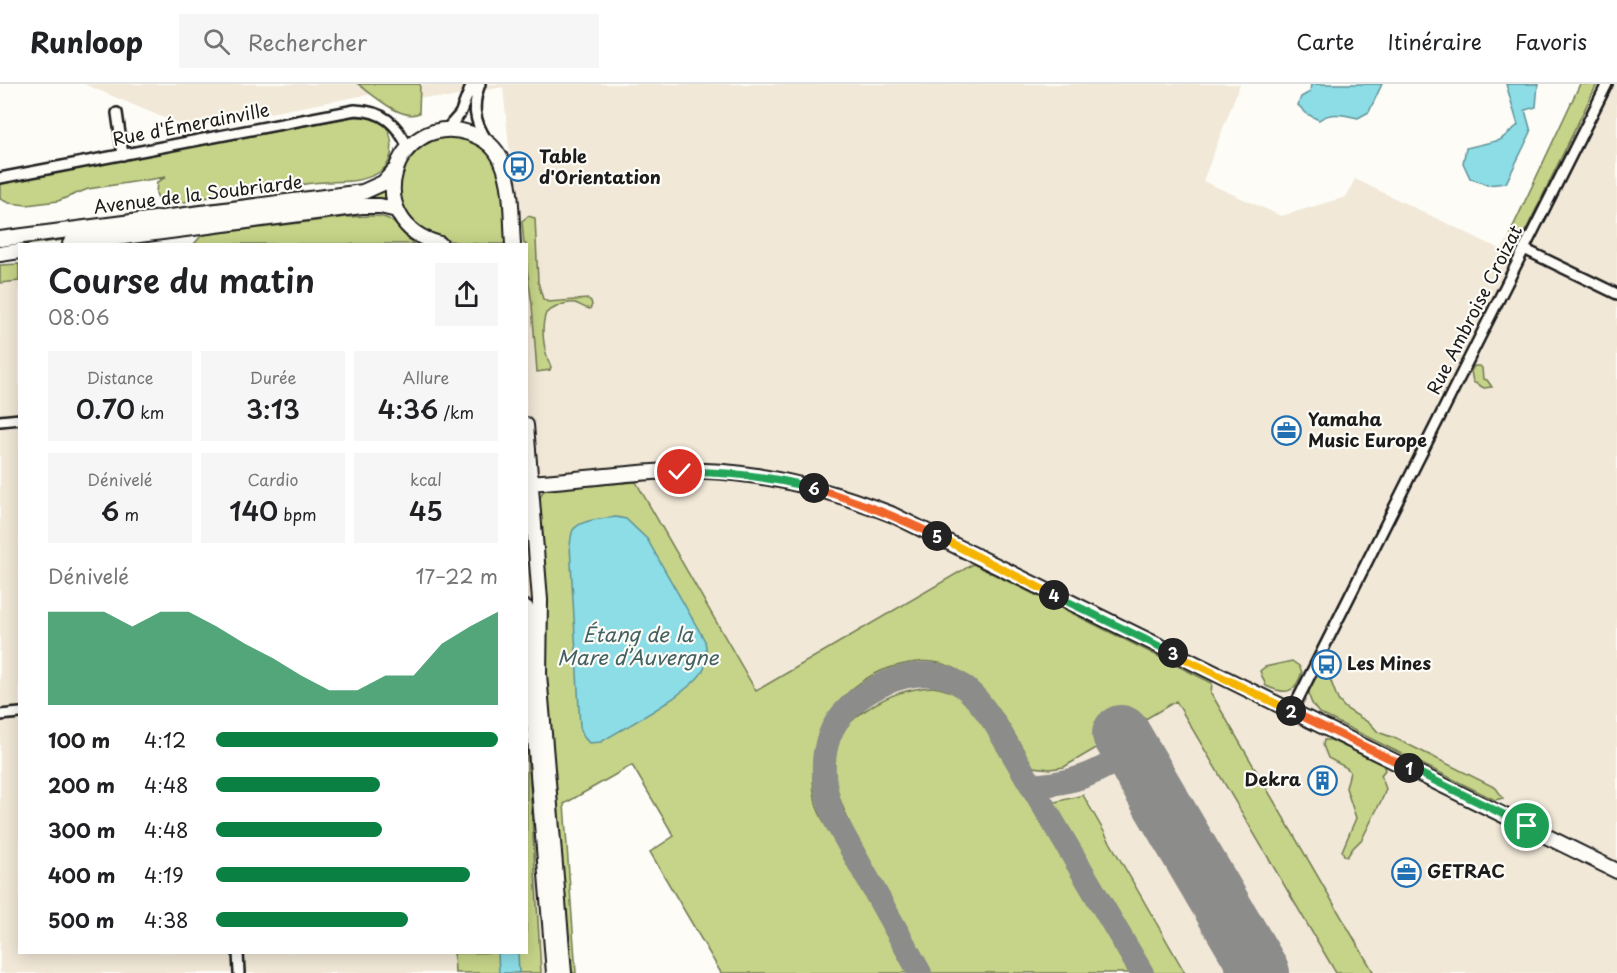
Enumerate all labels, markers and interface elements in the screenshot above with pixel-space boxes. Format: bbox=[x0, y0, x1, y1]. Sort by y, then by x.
search box bbox=[179, 14, 599, 68]
text: Runloop bbox=[30, 20, 143, 63]
icon: search bbox=[200, 25, 233, 58]
text: Rechercher bbox=[248, 25, 367, 58]
text: Carte bbox=[1296, 25, 1355, 57]
text: Itinéraire bbox=[1388, 25, 1482, 57]
text: Favoris bbox=[1515, 25, 1587, 57]
street label: Rue d'Émerainville bbox=[110, 95, 272, 152]
place label: Table d'Orientation bbox=[539, 142, 661, 190]
bus stop icon: Table d'Orientation bbox=[502, 151, 534, 183]
street label: Avenue de la Soubriarde bbox=[92, 167, 304, 220]
street label: Rue Ambroise Croizat bbox=[1419, 220, 1528, 399]
text: Course du matin bbox=[48, 254, 315, 304]
button: share bbox=[435, 263, 498, 326]
text: 08:06 bbox=[48, 302, 109, 332]
text: Distance bbox=[86, 365, 154, 389]
text: Durée bbox=[250, 365, 296, 389]
text: Allure bbox=[403, 365, 449, 389]
text: 0.70 bbox=[76, 389, 135, 428]
text: 3:13 bbox=[246, 389, 300, 428]
text: 4:36 bbox=[378, 389, 438, 428]
text: km bbox=[135, 400, 164, 424]
text: /km bbox=[438, 400, 474, 424]
place label: Yamaha Music Europe bbox=[1308, 405, 1427, 453]
office icon: Yamaha Music Europe bbox=[1271, 414, 1303, 446]
pin bbox=[654, 446, 705, 497]
icon: check bbox=[663, 455, 696, 488]
text: Dénivelé bbox=[88, 467, 152, 491]
text: Cardio bbox=[248, 467, 298, 491]
text: kcal bbox=[410, 467, 442, 491]
pin: 6 bbox=[799, 473, 829, 503]
text: 6 bbox=[808, 476, 820, 500]
text: 6 bbox=[101, 491, 119, 530]
text: 140 bbox=[229, 491, 278, 530]
text: 45 bbox=[409, 491, 443, 530]
text: m bbox=[119, 502, 139, 526]
text: bpm bbox=[278, 502, 317, 526]
pin: 5 bbox=[922, 521, 952, 551]
text: 5 bbox=[932, 524, 942, 548]
text: Dénivelé bbox=[48, 561, 129, 591]
text: 17–22 m bbox=[416, 561, 498, 591]
pin: 4 bbox=[1039, 580, 1069, 610]
text: 4 bbox=[1049, 583, 1059, 607]
water label: Étang de la Mare d’Auvergne bbox=[557, 619, 719, 672]
pin: 3 bbox=[1158, 638, 1188, 668]
text: 3 bbox=[1168, 641, 1178, 665]
bus stop icon: Les Mines bbox=[1310, 648, 1342, 680]
place label: Les Mines bbox=[1347, 649, 1431, 676]
pin: 2 bbox=[1276, 696, 1306, 726]
text: 2 bbox=[1285, 699, 1297, 723]
text: 100 m bbox=[48, 725, 110, 755]
text: 4:12 bbox=[144, 725, 186, 755]
pin: 1 bbox=[1394, 753, 1424, 783]
text: 1 bbox=[1405, 756, 1413, 780]
building icon: Dekra bbox=[1306, 764, 1338, 796]
place label: Dekra bbox=[1245, 765, 1302, 792]
text: 200 m bbox=[48, 770, 115, 800]
text: 4:48 bbox=[144, 770, 188, 800]
pin bbox=[1501, 800, 1552, 851]
icon: arrive bbox=[1510, 809, 1543, 842]
text: 300 m bbox=[48, 815, 116, 845]
text: 4:48 bbox=[144, 815, 188, 845]
office icon: GETRAC bbox=[1390, 856, 1422, 888]
place label: GETRAC bbox=[1427, 857, 1505, 884]
text: 400 m bbox=[48, 860, 116, 890]
text: 4:19 bbox=[144, 860, 184, 890]
text: 500 m bbox=[48, 905, 115, 935]
text: 4:38 bbox=[144, 905, 189, 935]

